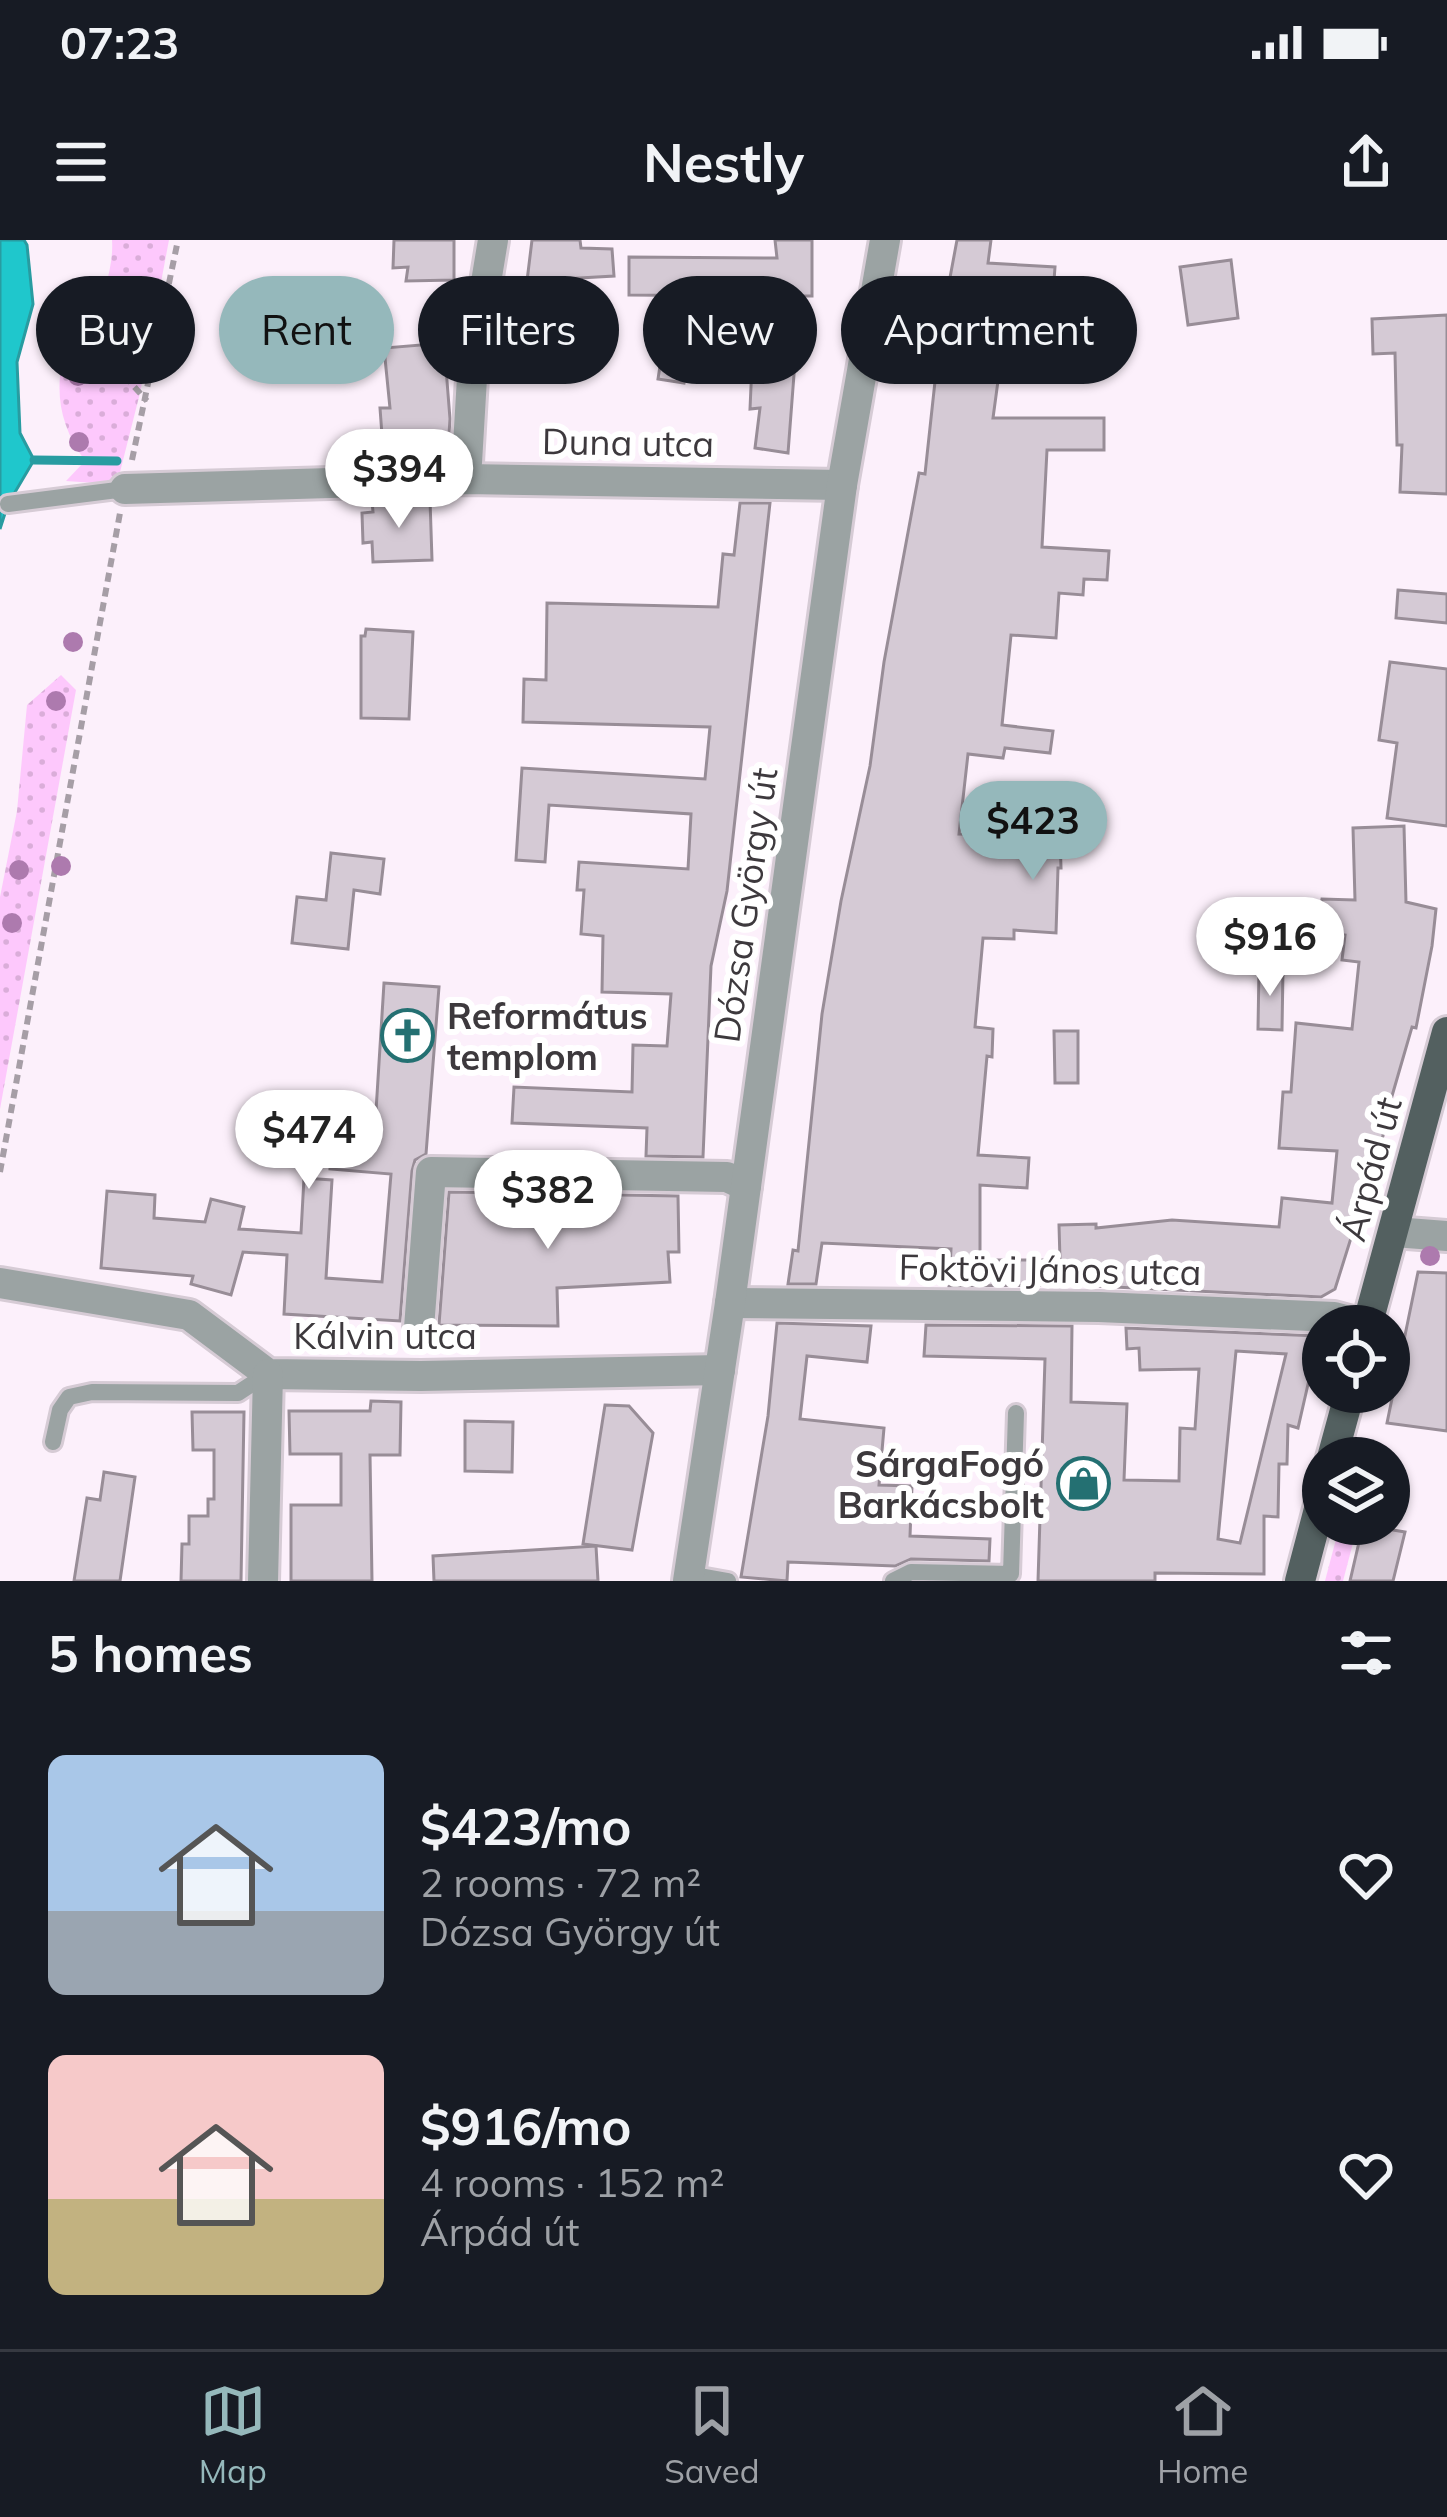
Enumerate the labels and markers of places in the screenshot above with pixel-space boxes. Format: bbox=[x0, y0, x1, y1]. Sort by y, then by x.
pin: $394 bbox=[328, 429, 470, 531]
pin: $423 bbox=[962, 781, 1104, 883]
pin: $916 bbox=[1199, 897, 1341, 999]
place label: Református templom bbox=[447, 993, 648, 1079]
church icon: Református templom bbox=[380, 1008, 436, 1064]
pin: $474 bbox=[238, 1090, 380, 1192]
pin: $382 bbox=[477, 1150, 619, 1252]
place label: SárgaFogó Barkácsbolt bbox=[838, 1441, 1044, 1527]
shop icon: SárgaFogó Barkácsbolt bbox=[1055, 1456, 1111, 1512]

